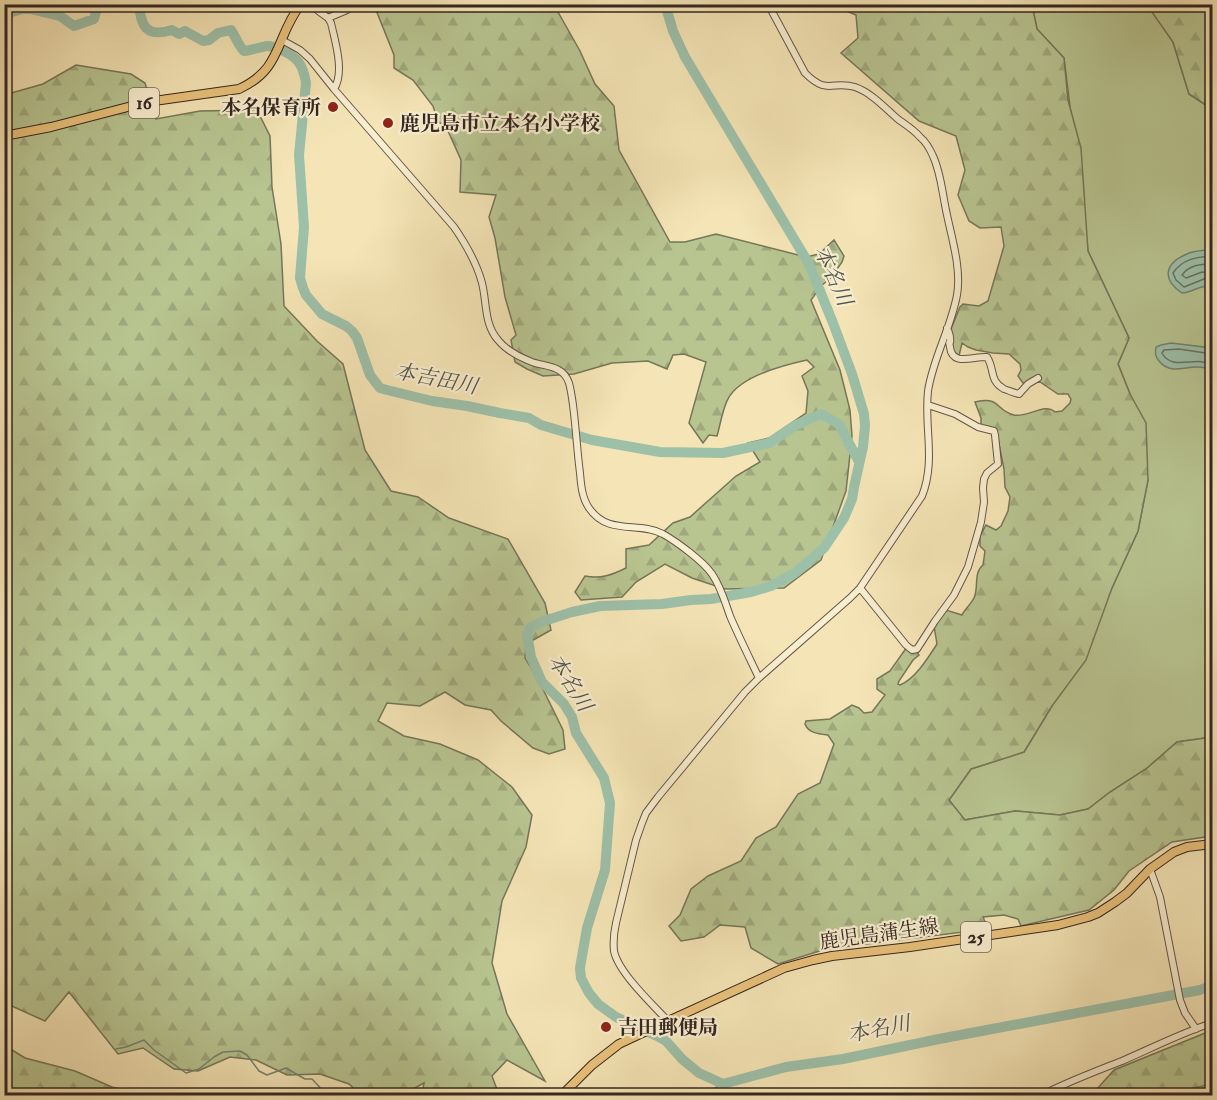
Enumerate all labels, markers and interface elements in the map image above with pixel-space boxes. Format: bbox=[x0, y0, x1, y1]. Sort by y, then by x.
road number: 16 bbox=[129, 88, 159, 118]
place label: 本名保育所 bbox=[221, 95, 321, 120]
marker: 本名保育所 bbox=[326, 100, 340, 114]
place label: 鹿児島市立本名小学校 bbox=[400, 111, 600, 136]
marker: 鹿児島市立本名小学校 bbox=[381, 116, 395, 130]
water label: 本名川 bbox=[808, 242, 859, 312]
water label: 本吉田川 bbox=[392, 358, 482, 401]
water label: 本名川 bbox=[542, 649, 599, 719]
street label: 鹿児島蒲生線 bbox=[818, 913, 940, 955]
road number: 25 bbox=[961, 922, 991, 952]
water label: 本名川 bbox=[846, 1009, 914, 1048]
place label: 吉田郵便局 bbox=[618, 1015, 718, 1040]
marker: 吉田郵便局 bbox=[599, 1020, 613, 1034]

